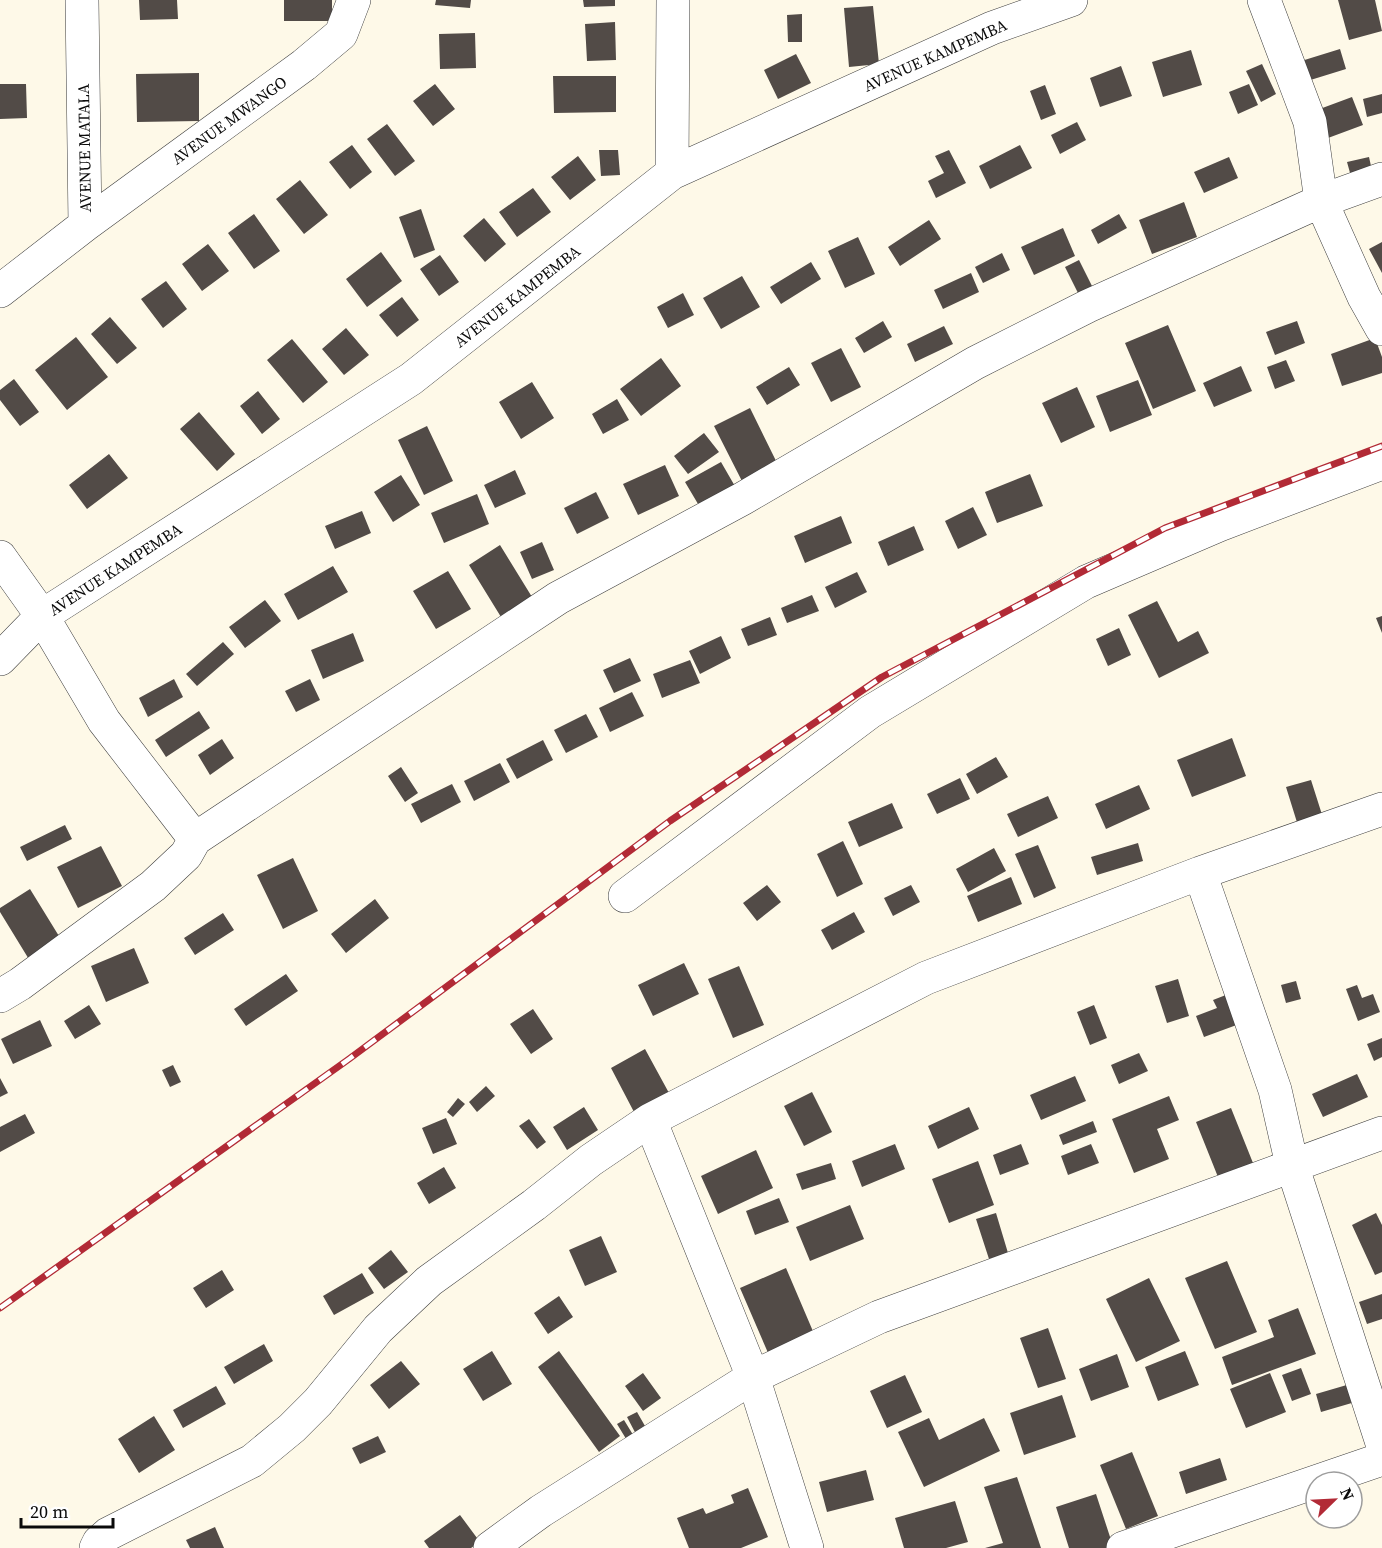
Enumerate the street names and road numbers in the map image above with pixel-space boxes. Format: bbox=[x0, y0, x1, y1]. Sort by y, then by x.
street label: AVENUE KAMPEMBA bbox=[860, 13, 1010, 97]
street label: AVENUE MWANGO bbox=[167, 71, 291, 169]
street label: AVENUE MATALA bbox=[72, 83, 96, 213]
street label: AVENUE KAMPEMBA bbox=[449, 239, 585, 352]
street label: AVENUE KAMPEMBA bbox=[44, 517, 186, 620]

